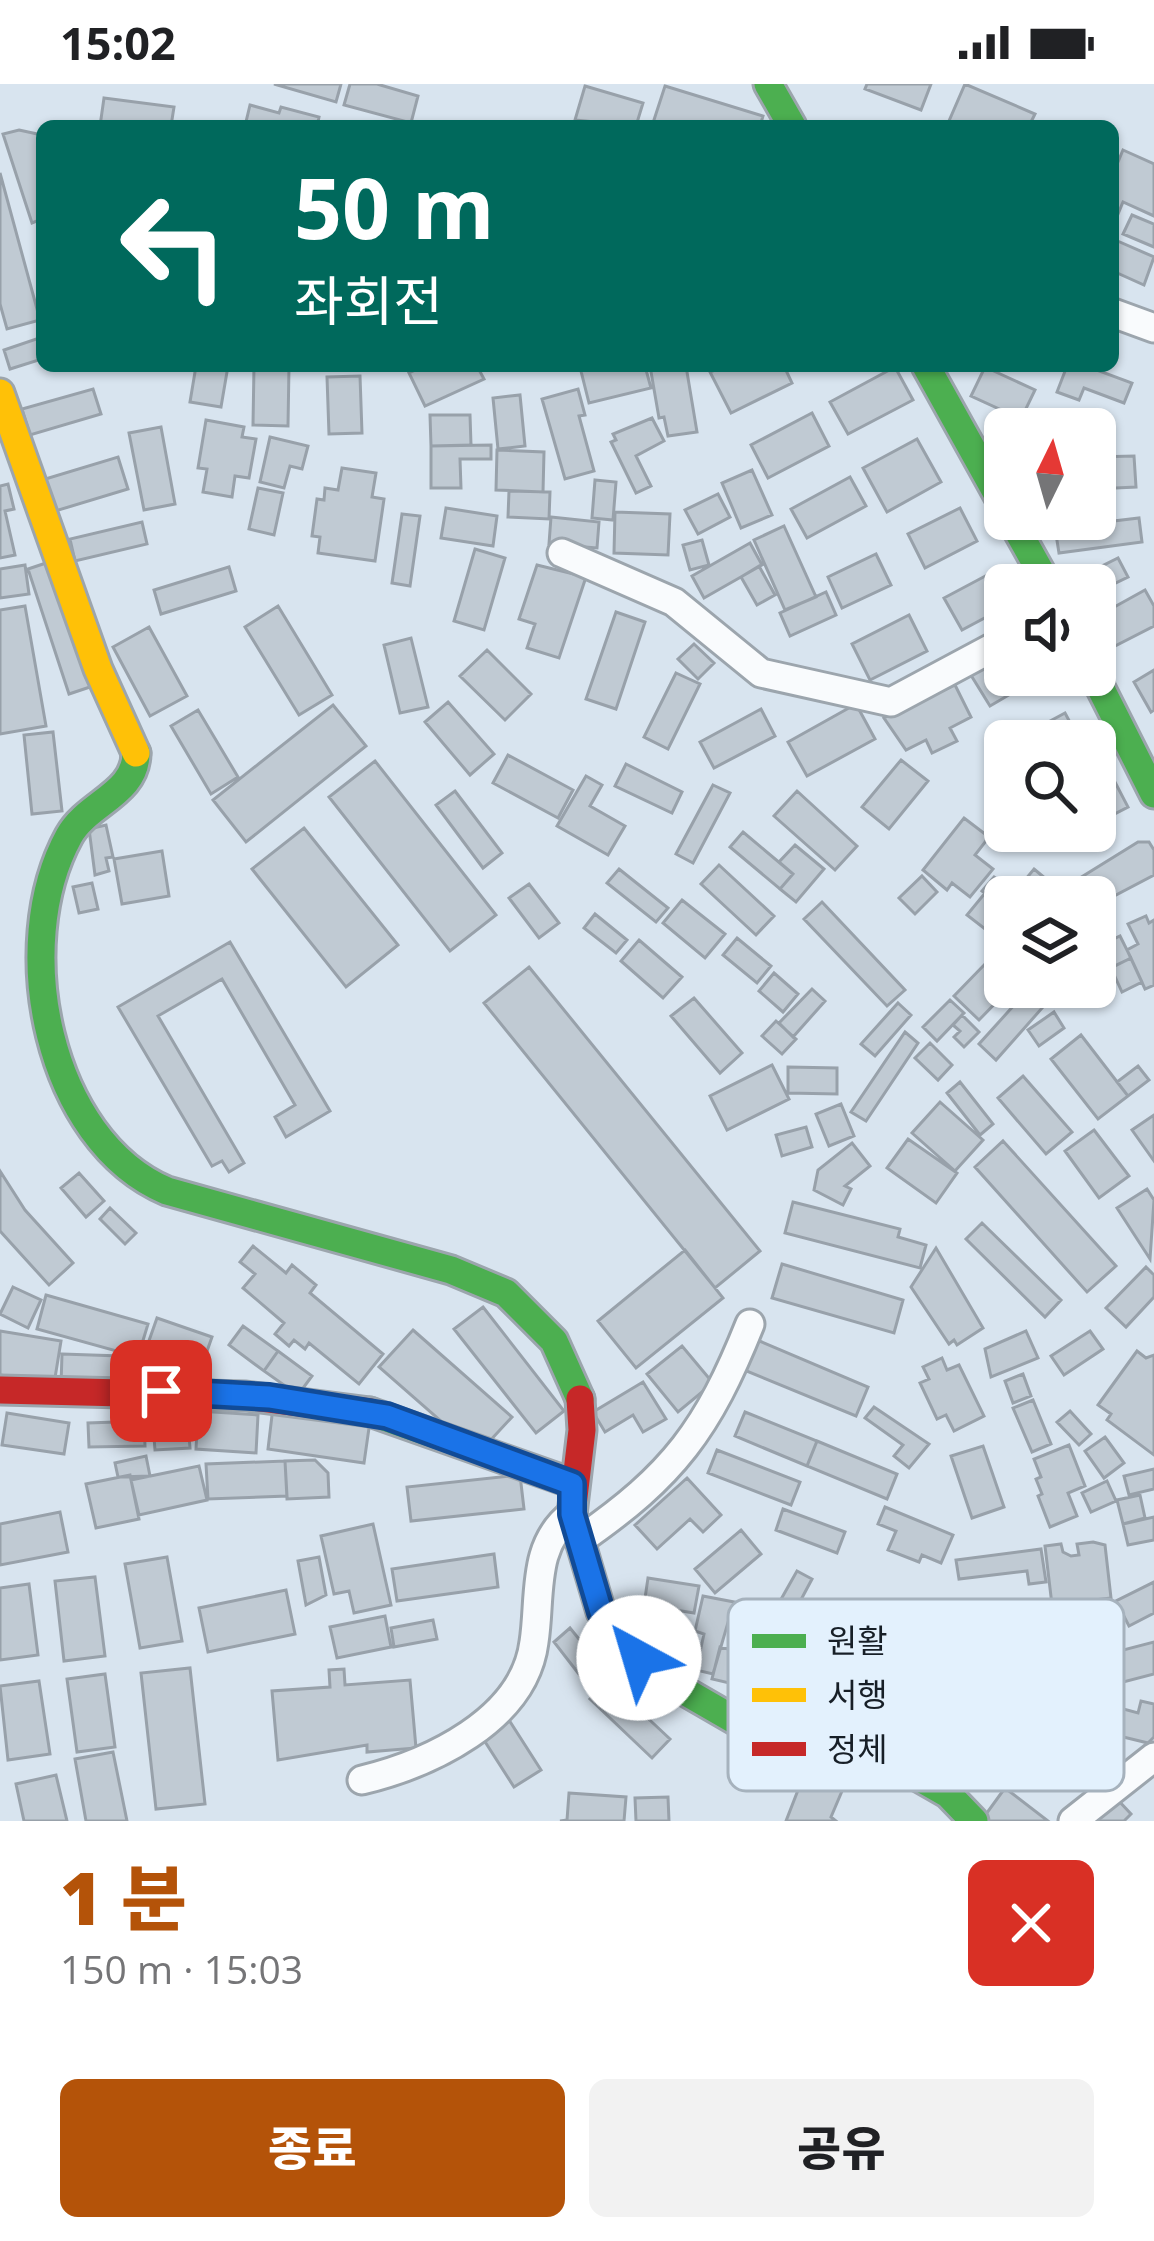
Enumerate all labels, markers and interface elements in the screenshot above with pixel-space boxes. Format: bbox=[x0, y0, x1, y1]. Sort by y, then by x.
text: 15:02 bbox=[60, 12, 176, 73]
text: 50 m bbox=[294, 149, 494, 264]
icon: left bbox=[96, 168, 252, 324]
text: 좌회전 bbox=[294, 263, 443, 337]
north arrow bbox=[984, 408, 1116, 540]
map controls bbox=[984, 408, 1116, 1008]
button: sound bbox=[984, 564, 1116, 696]
button: search bbox=[984, 720, 1116, 852]
button: layers bbox=[984, 876, 1116, 1008]
pin bbox=[110, 1340, 212, 1442]
icon: arrive bbox=[128, 1358, 194, 1424]
position arrow bbox=[576, 1595, 702, 1721]
legend bbox=[728, 1599, 1124, 1791]
text: 원활 bbox=[827, 1618, 888, 1663]
text: 서행 bbox=[827, 1672, 888, 1717]
text: 정체 bbox=[827, 1726, 888, 1771]
text: 1 분 bbox=[60, 1848, 187, 1946]
button: close bbox=[968, 1860, 1094, 1986]
text: 150 m · 15:03 bbox=[60, 1942, 303, 1995]
button: 종료 bbox=[60, 2079, 565, 2217]
button: 공유 bbox=[589, 2079, 1094, 2217]

